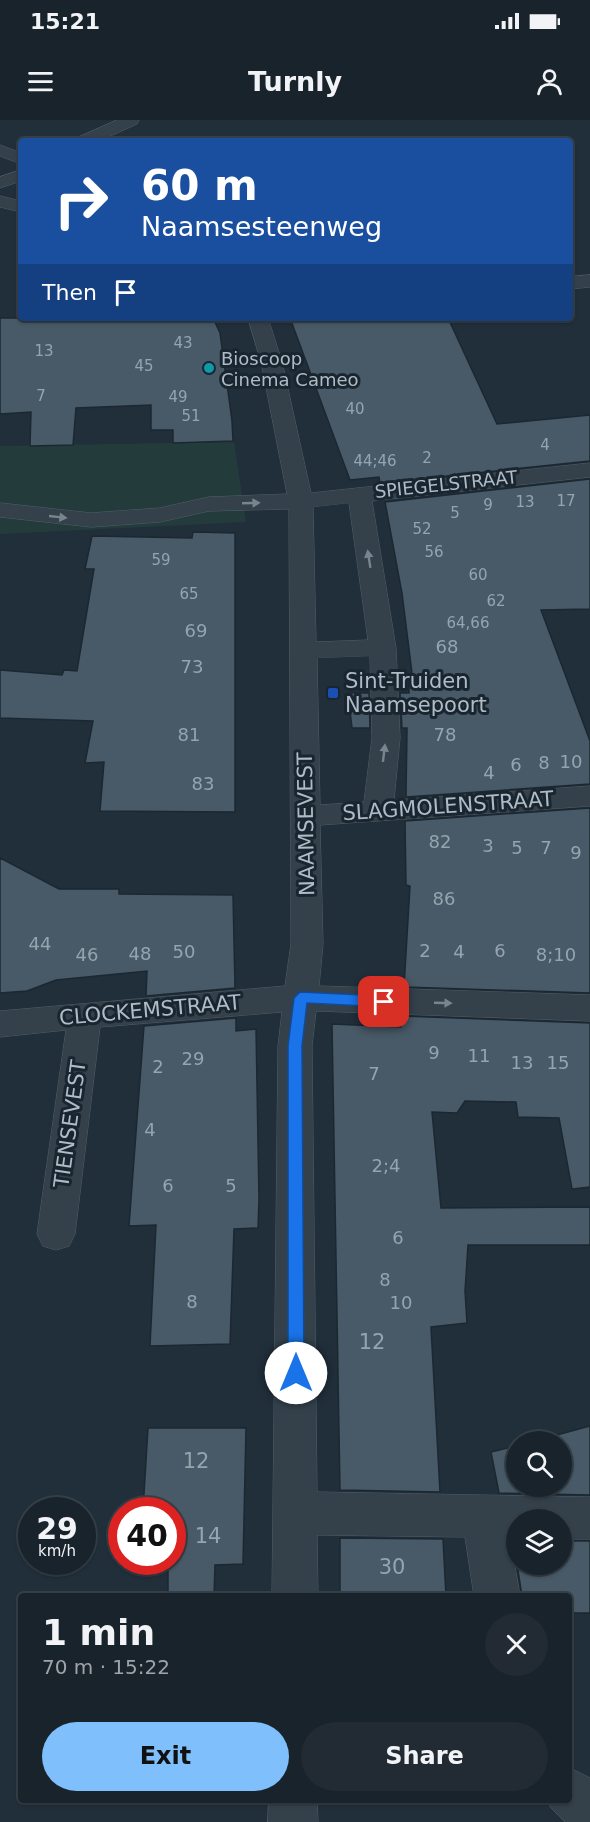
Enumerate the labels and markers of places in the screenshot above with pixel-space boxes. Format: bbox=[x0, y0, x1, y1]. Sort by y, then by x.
place label: Bioscoop Cinema Cameo bbox=[221, 348, 359, 390]
marker: Bioscoop Cinema Cameo bbox=[202, 361, 216, 375]
place label: Sint-Truiden Naamsepoort bbox=[345, 669, 487, 717]
marker: Sint-Truiden Naamsepoort bbox=[326, 686, 340, 700]
pin bbox=[358, 976, 409, 1027]

